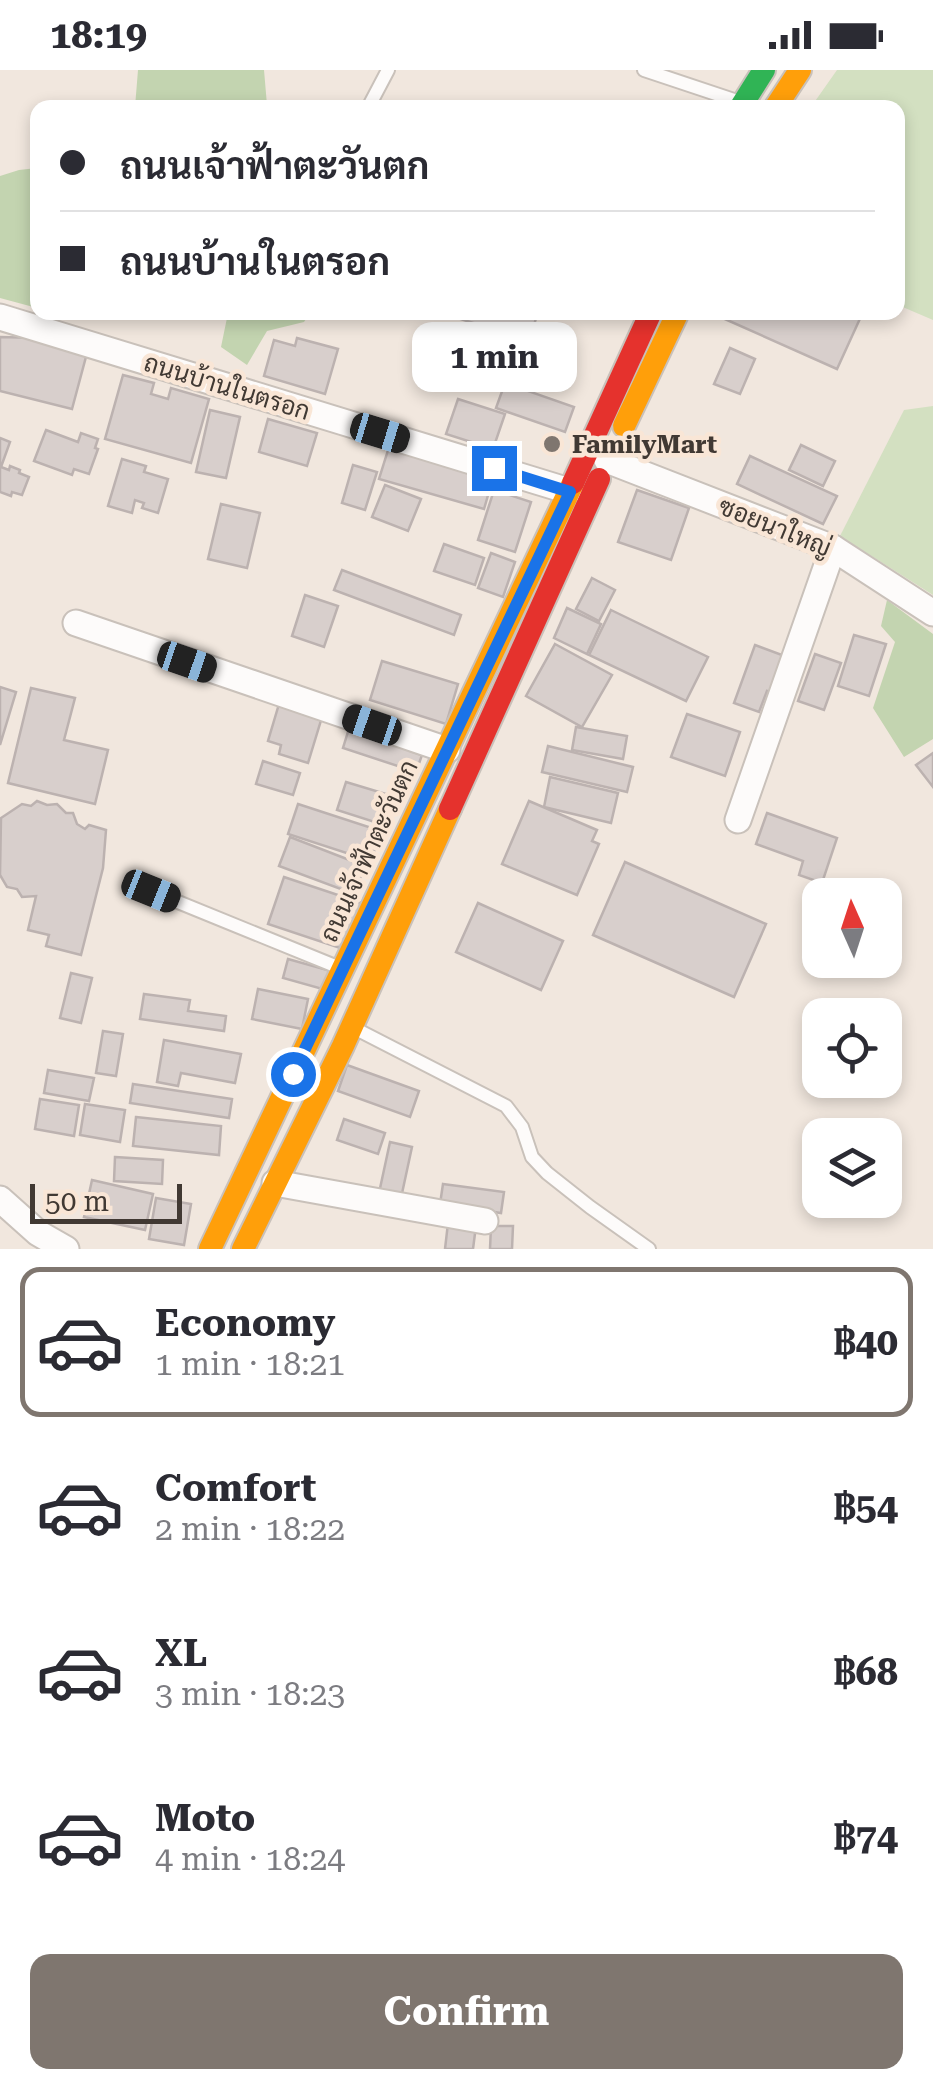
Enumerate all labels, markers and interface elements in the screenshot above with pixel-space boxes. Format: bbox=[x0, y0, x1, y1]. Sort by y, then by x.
text: 18:19 bbox=[50, 13, 147, 57]
text: ถนนเจ้าฟ้าตะวันตก bbox=[120, 144, 429, 188]
text: ถนนบ้านในตรอก bbox=[120, 240, 390, 284]
callout: 1 min bbox=[412, 323, 576, 393]
text: 1 min bbox=[450, 338, 539, 376]
street label: ถนนบ้านในตรอก bbox=[140, 346, 314, 426]
car bbox=[347, 410, 413, 456]
place label: FamilyMart bbox=[572, 430, 717, 459]
marker: FamilyMart bbox=[541, 433, 563, 455]
route end bbox=[472, 446, 517, 491]
street label: ซอยนาใหญ่ bbox=[714, 490, 836, 564]
car bbox=[154, 638, 220, 686]
car bbox=[339, 701, 405, 749]
street label: ถนนเจ้าฟ้าตะวันตก bbox=[312, 755, 424, 946]
car bbox=[118, 866, 184, 916]
north arrow bbox=[802, 878, 902, 978]
map controls bbox=[802, 878, 902, 1218]
button: locate bbox=[802, 998, 902, 1098]
route start bbox=[271, 1052, 316, 1097]
button: layers bbox=[802, 1118, 902, 1218]
scale bar bbox=[30, 1179, 182, 1224]
text: 50 m bbox=[45, 1185, 109, 1218]
icon: car bbox=[35, 1297, 125, 1387]
text: Economy bbox=[155, 1301, 335, 1345]
text: ฿40 bbox=[834, 1320, 898, 1364]
text: 1 min · 18:21 bbox=[155, 1345, 345, 1383]
icon: car bbox=[35, 1462, 125, 1552]
text: Comfort bbox=[155, 1466, 316, 1510]
text: ฿54 bbox=[834, 1485, 898, 1529]
text: 2 min · 18:22 bbox=[155, 1510, 345, 1548]
icon: car bbox=[35, 1627, 125, 1717]
text: XL bbox=[155, 1631, 207, 1675]
text: ฿68 bbox=[834, 1650, 898, 1694]
text: 3 min · 18:23 bbox=[155, 1675, 345, 1713]
icon: car bbox=[35, 1792, 125, 1882]
text: Moto bbox=[155, 1796, 255, 1840]
text: ฿74 bbox=[834, 1815, 898, 1859]
text: 4 min · 18:24 bbox=[155, 1840, 345, 1878]
button: Confirm bbox=[30, 1954, 903, 2069]

